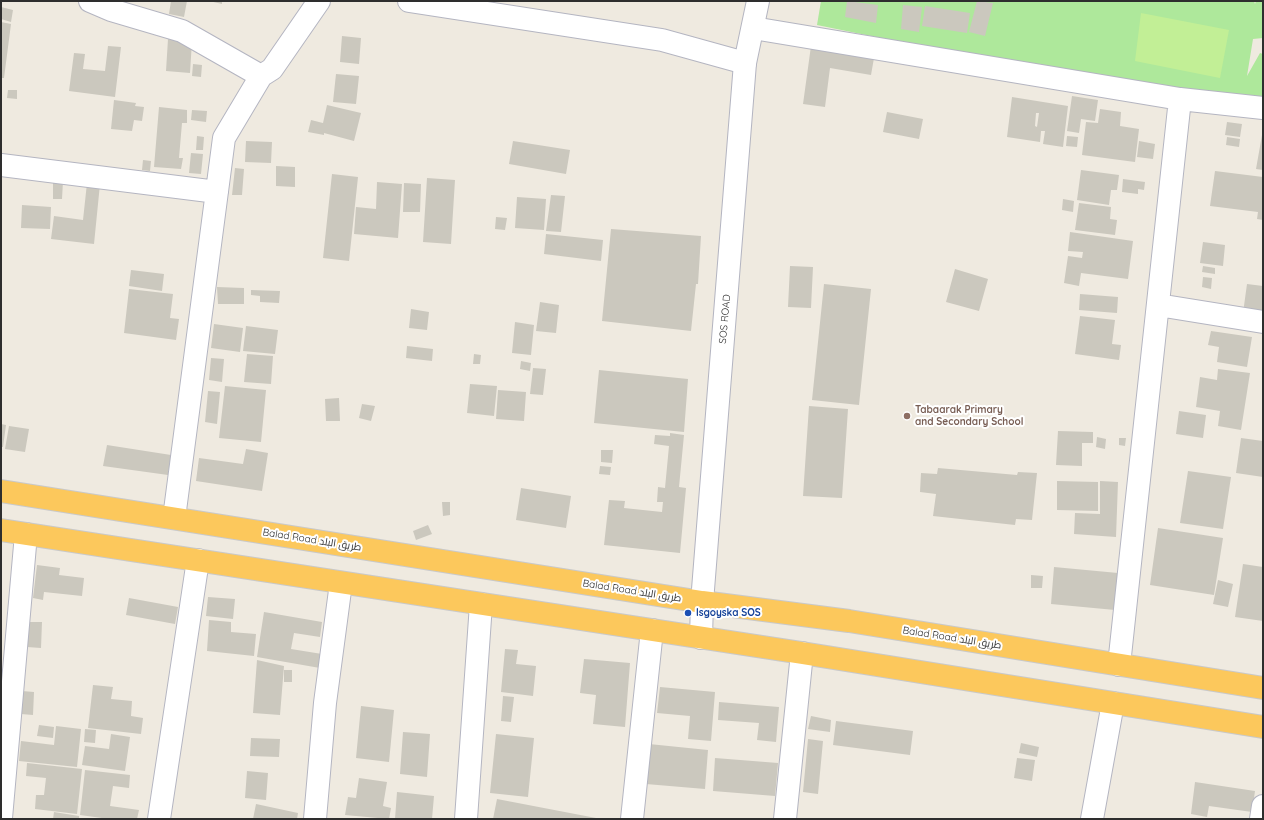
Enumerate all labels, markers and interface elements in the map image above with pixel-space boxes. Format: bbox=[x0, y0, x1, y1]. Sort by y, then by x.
street label: SOS ROAD bbox=[717, 294, 733, 344]
place label: Tabaarak Primary and Secondary School bbox=[915, 404, 1023, 428]
marker: Tabaarak Primary and Secondary School bbox=[902, 411, 912, 421]
street label: Balad Road طريق البلد bbox=[262, 526, 362, 554]
street label: Balad Road طريق البلد bbox=[582, 577, 682, 605]
place label: Isgoyska SOS bbox=[696, 607, 761, 619]
marker: Isgoyska SOS bbox=[683, 608, 693, 618]
street label: Balad Road طريق البلد bbox=[902, 624, 1002, 652]

